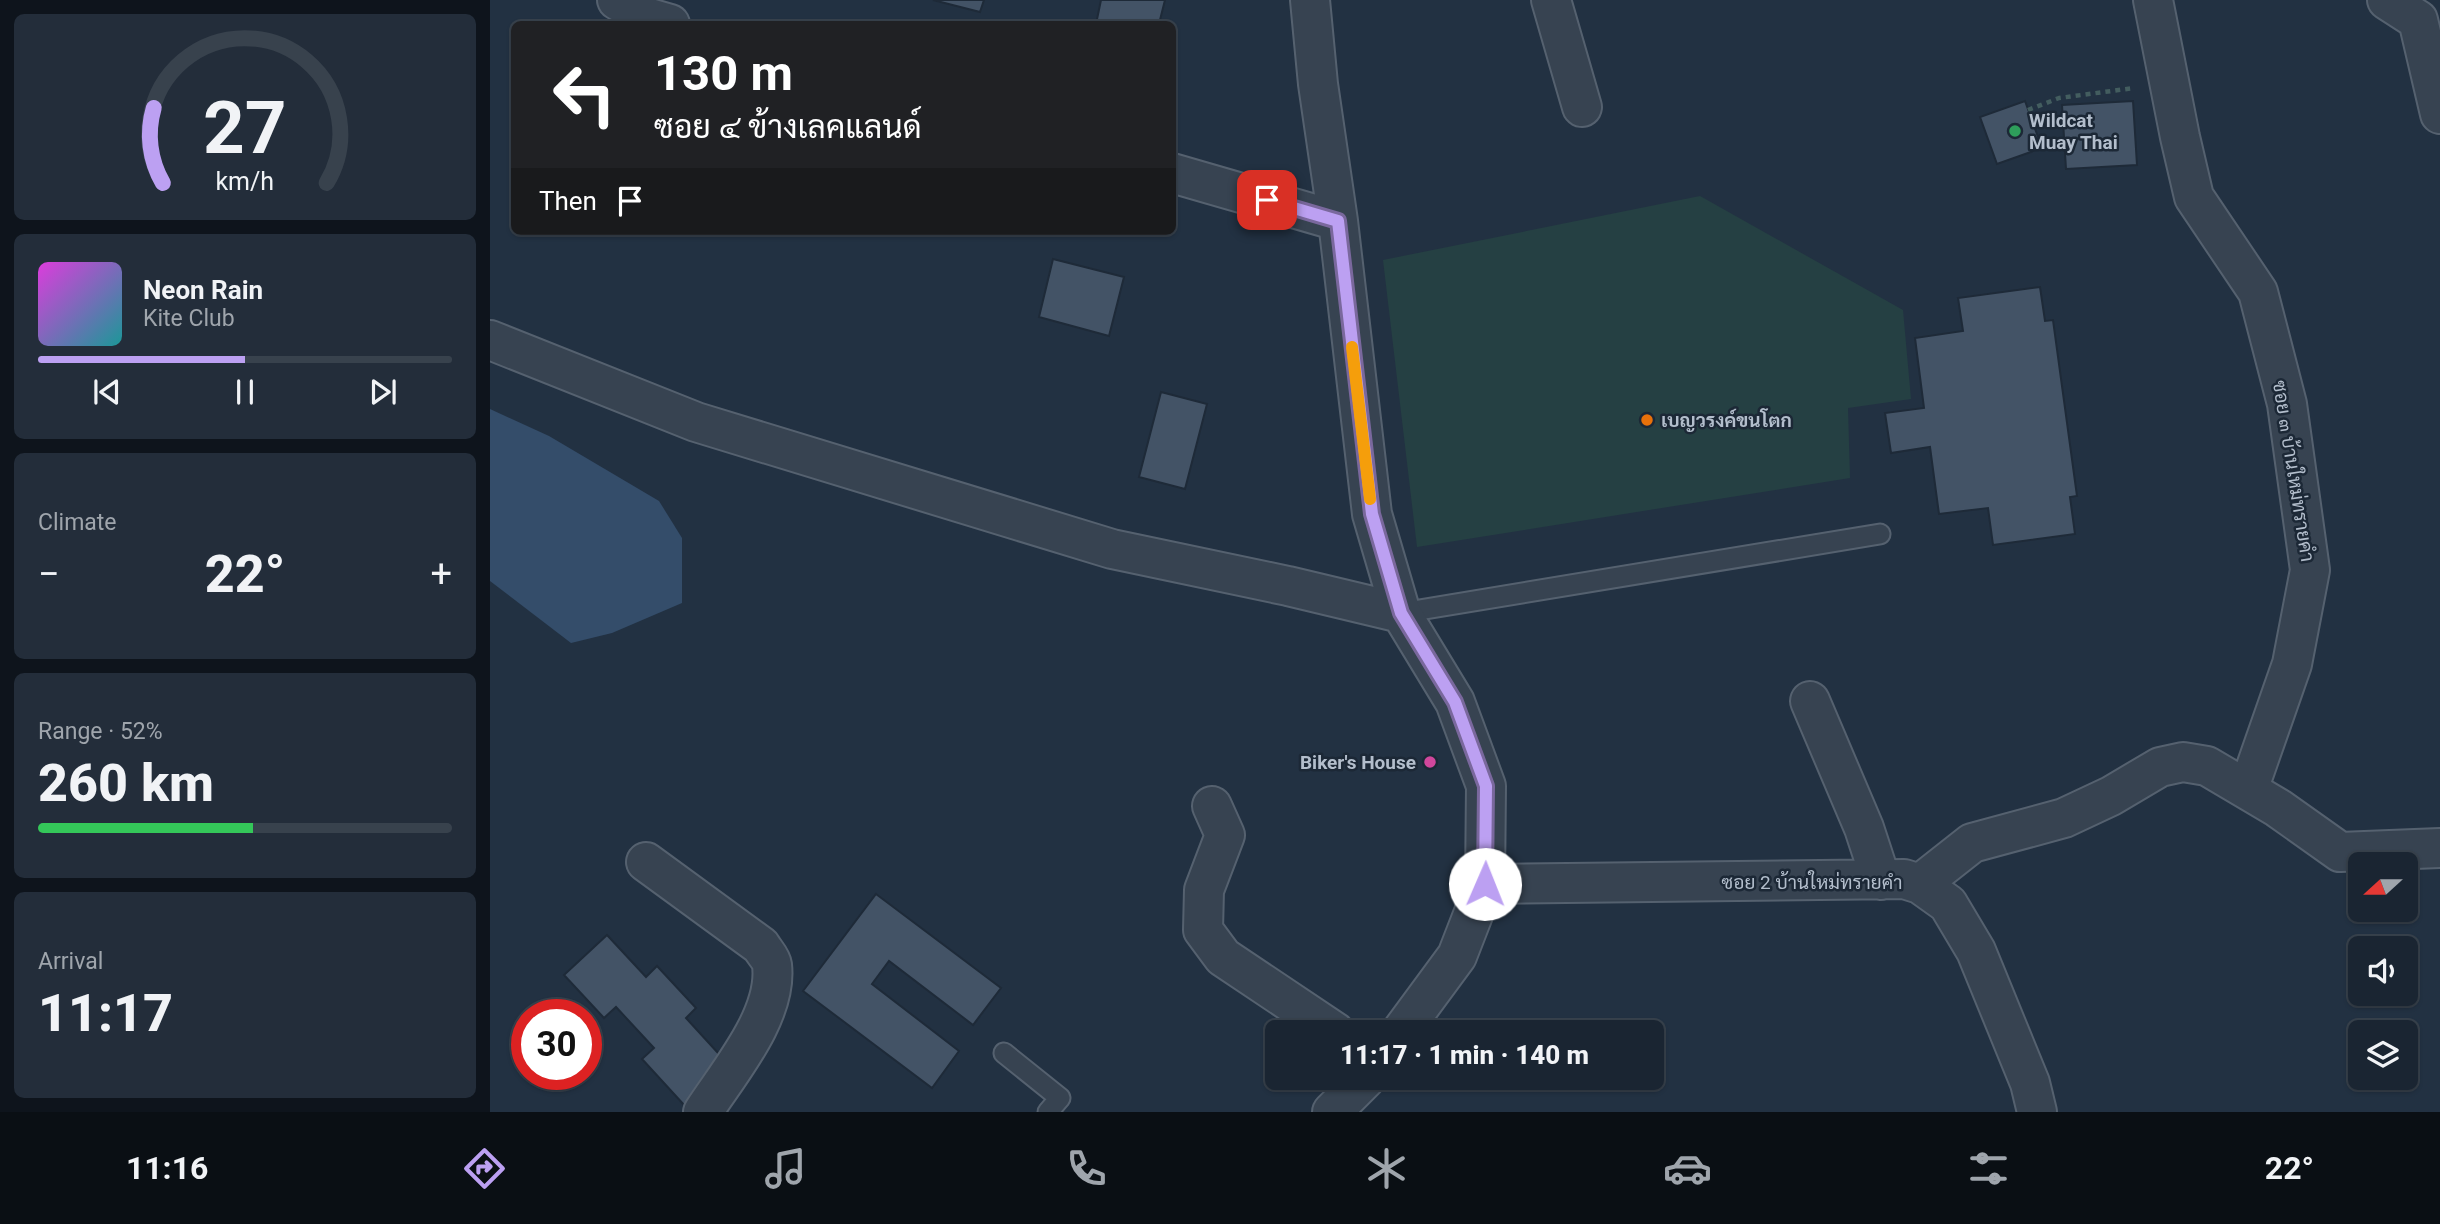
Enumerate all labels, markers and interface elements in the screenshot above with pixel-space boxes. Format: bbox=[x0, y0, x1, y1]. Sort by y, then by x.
text: 130 m bbox=[654, 45, 793, 102]
icon: left bbox=[539, 49, 630, 140]
text: 27 bbox=[203, 85, 287, 171]
text: ซอย ๔ ข้างเลคแลนด์ bbox=[654, 108, 922, 146]
place label: Wildcat Muay Thai bbox=[2029, 109, 2118, 154]
marker: Wildcat Muay Thai bbox=[2007, 123, 2023, 139]
text: km/h bbox=[216, 167, 274, 196]
pin bbox=[1237, 170, 1297, 230]
icon: arrive bbox=[1248, 181, 1286, 219]
icon: arrive bbox=[611, 182, 649, 220]
text: Then bbox=[539, 186, 597, 216]
text: Neon Rain bbox=[143, 275, 263, 305]
text: Kite Club bbox=[143, 305, 235, 332]
icon: previous bbox=[88, 373, 126, 411]
icon: pause bbox=[226, 373, 264, 411]
icon: next bbox=[364, 373, 402, 411]
street label: ซอย ๓ บ้านใหม่ทรายคำ bbox=[2268, 379, 2320, 563]
place label: เบญวรงค์ขนโตก bbox=[1661, 408, 1792, 432]
marker: เบญวรงค์ขนโตก bbox=[1639, 412, 1655, 428]
text: Climate bbox=[38, 509, 117, 536]
text: 22° bbox=[205, 544, 285, 605]
text: − bbox=[38, 552, 60, 596]
text: + bbox=[430, 552, 452, 596]
text: Range · 52% bbox=[38, 718, 163, 745]
place label: Biker's House bbox=[1300, 751, 1416, 774]
text: 260 km bbox=[38, 753, 214, 814]
marker: Biker's House bbox=[1422, 754, 1438, 770]
position arrow bbox=[1448, 847, 1522, 921]
north arrow bbox=[2348, 852, 2418, 922]
map controls bbox=[2348, 852, 2418, 1090]
street label: ซอย 2 บ้านใหม่ทรายคำ bbox=[1722, 870, 1902, 894]
button: sound bbox=[2348, 936, 2418, 1006]
text: Arrival bbox=[38, 948, 103, 975]
text: 11:17 bbox=[38, 983, 173, 1044]
speed limit sign: 30 bbox=[511, 999, 602, 1090]
button: layers bbox=[2348, 1020, 2418, 1090]
text: 11:17 · 1 min · 140 m bbox=[1340, 1040, 1589, 1070]
icon: directions bbox=[460, 1144, 509, 1193]
icon: music bbox=[761, 1144, 810, 1193]
icon: phone bbox=[1062, 1144, 1111, 1193]
icon: climate bbox=[1362, 1144, 1411, 1193]
icon: car bbox=[1663, 1144, 1712, 1193]
icon: filters bbox=[1964, 1144, 2013, 1193]
text: 11:16 bbox=[126, 1149, 208, 1187]
text: 22° bbox=[2265, 1149, 2314, 1187]

